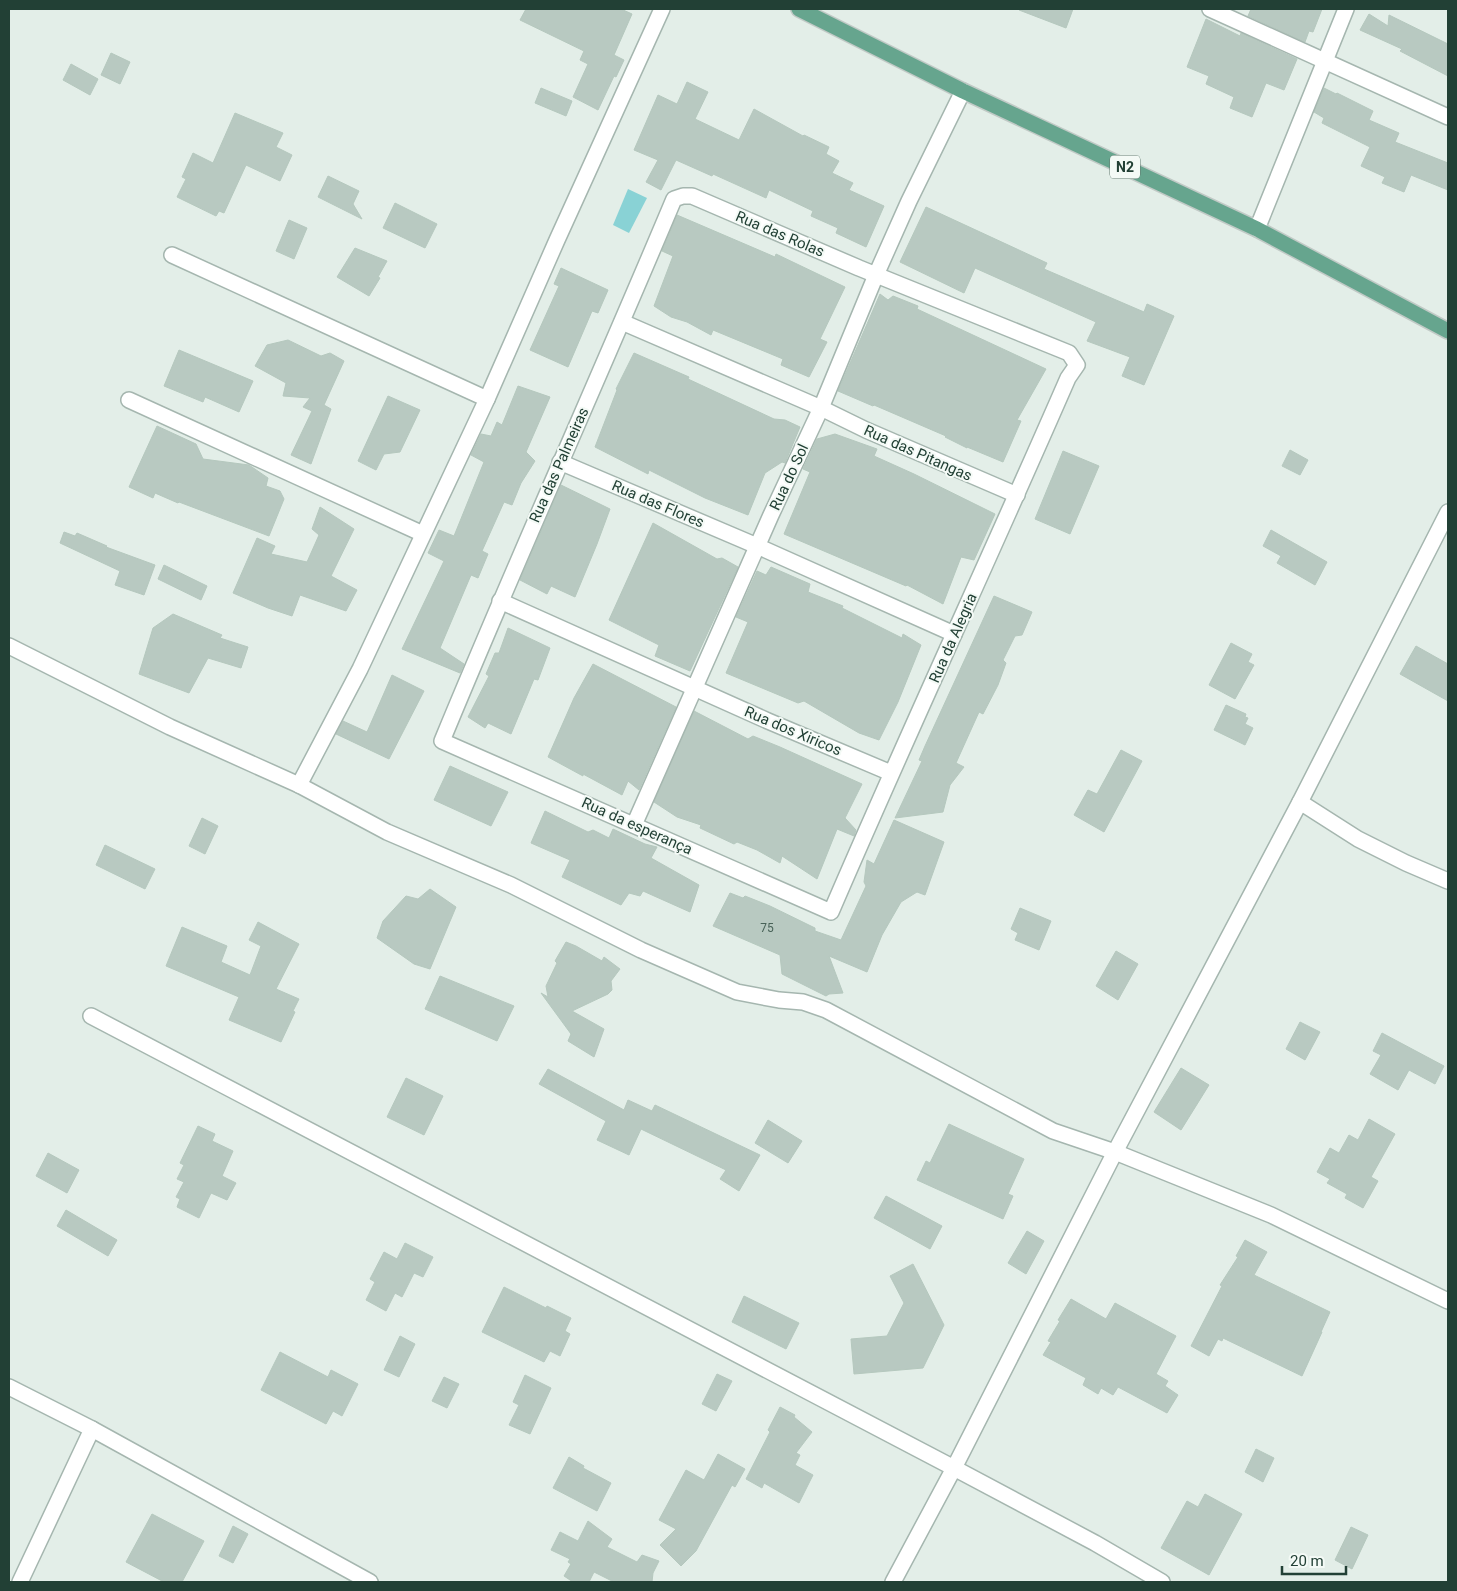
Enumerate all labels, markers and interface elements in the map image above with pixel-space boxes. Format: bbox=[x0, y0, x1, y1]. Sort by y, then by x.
road number: N2 bbox=[1110, 156, 1140, 178]
street label: Rua das Rolas bbox=[733, 207, 827, 261]
street label: Rua das Palmeiras bbox=[526, 405, 592, 525]
street label: Rua das Pitangas bbox=[861, 421, 975, 485]
street label: Rua do Sol bbox=[766, 441, 812, 513]
street label: Rua das Flores bbox=[609, 476, 707, 532]
street label: Rua da Alegria bbox=[925, 590, 981, 686]
street label: Rua dos Xiricos bbox=[742, 702, 844, 760]
street label: Rua da esperança bbox=[579, 794, 695, 858]
house number: 75 bbox=[760, 921, 774, 935]
scale bar bbox=[1282, 1544, 1346, 1576]
text: 20 m bbox=[1290, 1552, 1324, 1570]

